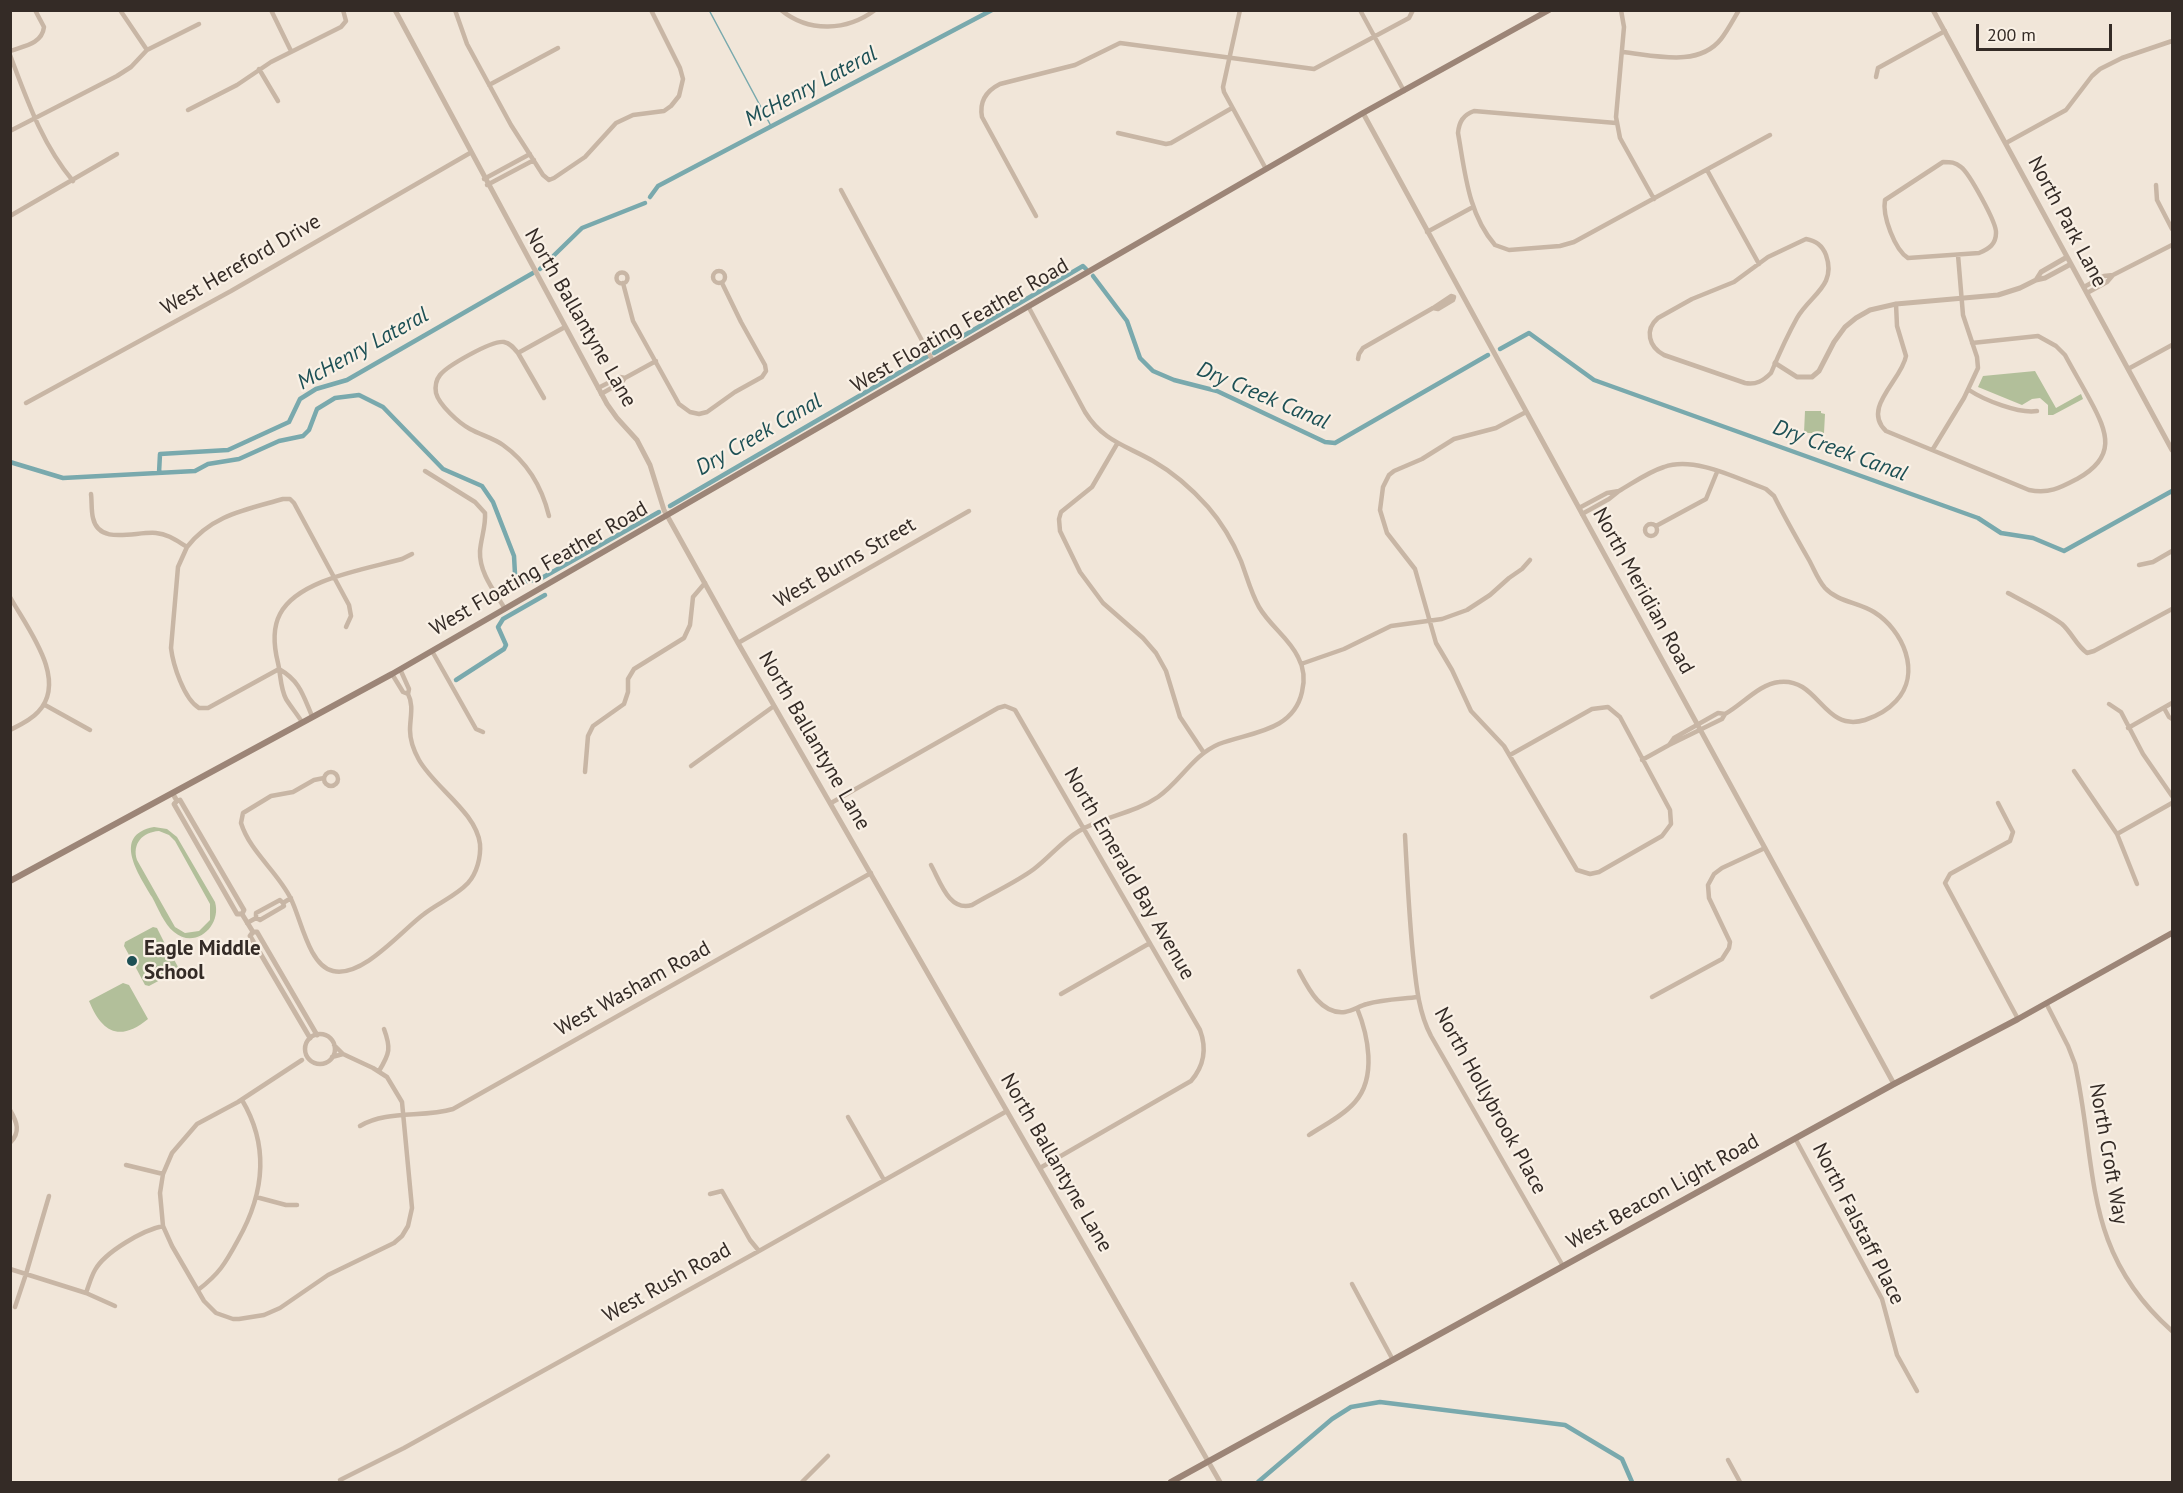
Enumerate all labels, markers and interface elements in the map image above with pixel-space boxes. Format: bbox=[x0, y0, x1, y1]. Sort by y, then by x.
scale bar bbox=[1979, 12, 2116, 50]
text: 200 m bbox=[1987, 23, 2036, 46]
water label: McHenry Lateral bbox=[740, 41, 882, 133]
street label: North Park Lane bbox=[2022, 152, 2112, 292]
street label: West Hereford Drive bbox=[157, 209, 325, 321]
street label: North Ballantyne Lane bbox=[519, 224, 641, 412]
street label: West Floating Feather Road bbox=[847, 253, 1073, 399]
water label: McHenry Lateral bbox=[293, 302, 433, 396]
water label: Dry Creek Canal bbox=[1193, 356, 1333, 436]
water label: Dry Creek Canal bbox=[691, 388, 827, 482]
water label: Dry Creek Canal bbox=[1769, 414, 1911, 488]
street label: West Floating Feather Road bbox=[426, 496, 652, 642]
street label: North Meridian Road bbox=[1587, 503, 1699, 679]
street label: West Burns Street bbox=[770, 512, 920, 614]
street label: North Ballantyne Lane bbox=[753, 647, 875, 835]
street label: North Emerald Bay Avenue bbox=[1058, 764, 1200, 984]
place label: Eagle Middle School bbox=[144, 936, 261, 986]
street label: West Washam Road bbox=[551, 936, 715, 1042]
marker: Eagle Middle School bbox=[125, 954, 139, 968]
street label: North Hollybrook Place bbox=[1428, 1003, 1552, 1199]
street label: North Ballantyne Lane bbox=[995, 1069, 1117, 1257]
street label: North Croft Way bbox=[2083, 1081, 2133, 1227]
street label: West Beacon Light Road bbox=[1562, 1129, 1764, 1255]
street label: North Falstaff Place bbox=[1806, 1139, 1910, 1309]
street label: West Rush Road bbox=[598, 1237, 736, 1329]

